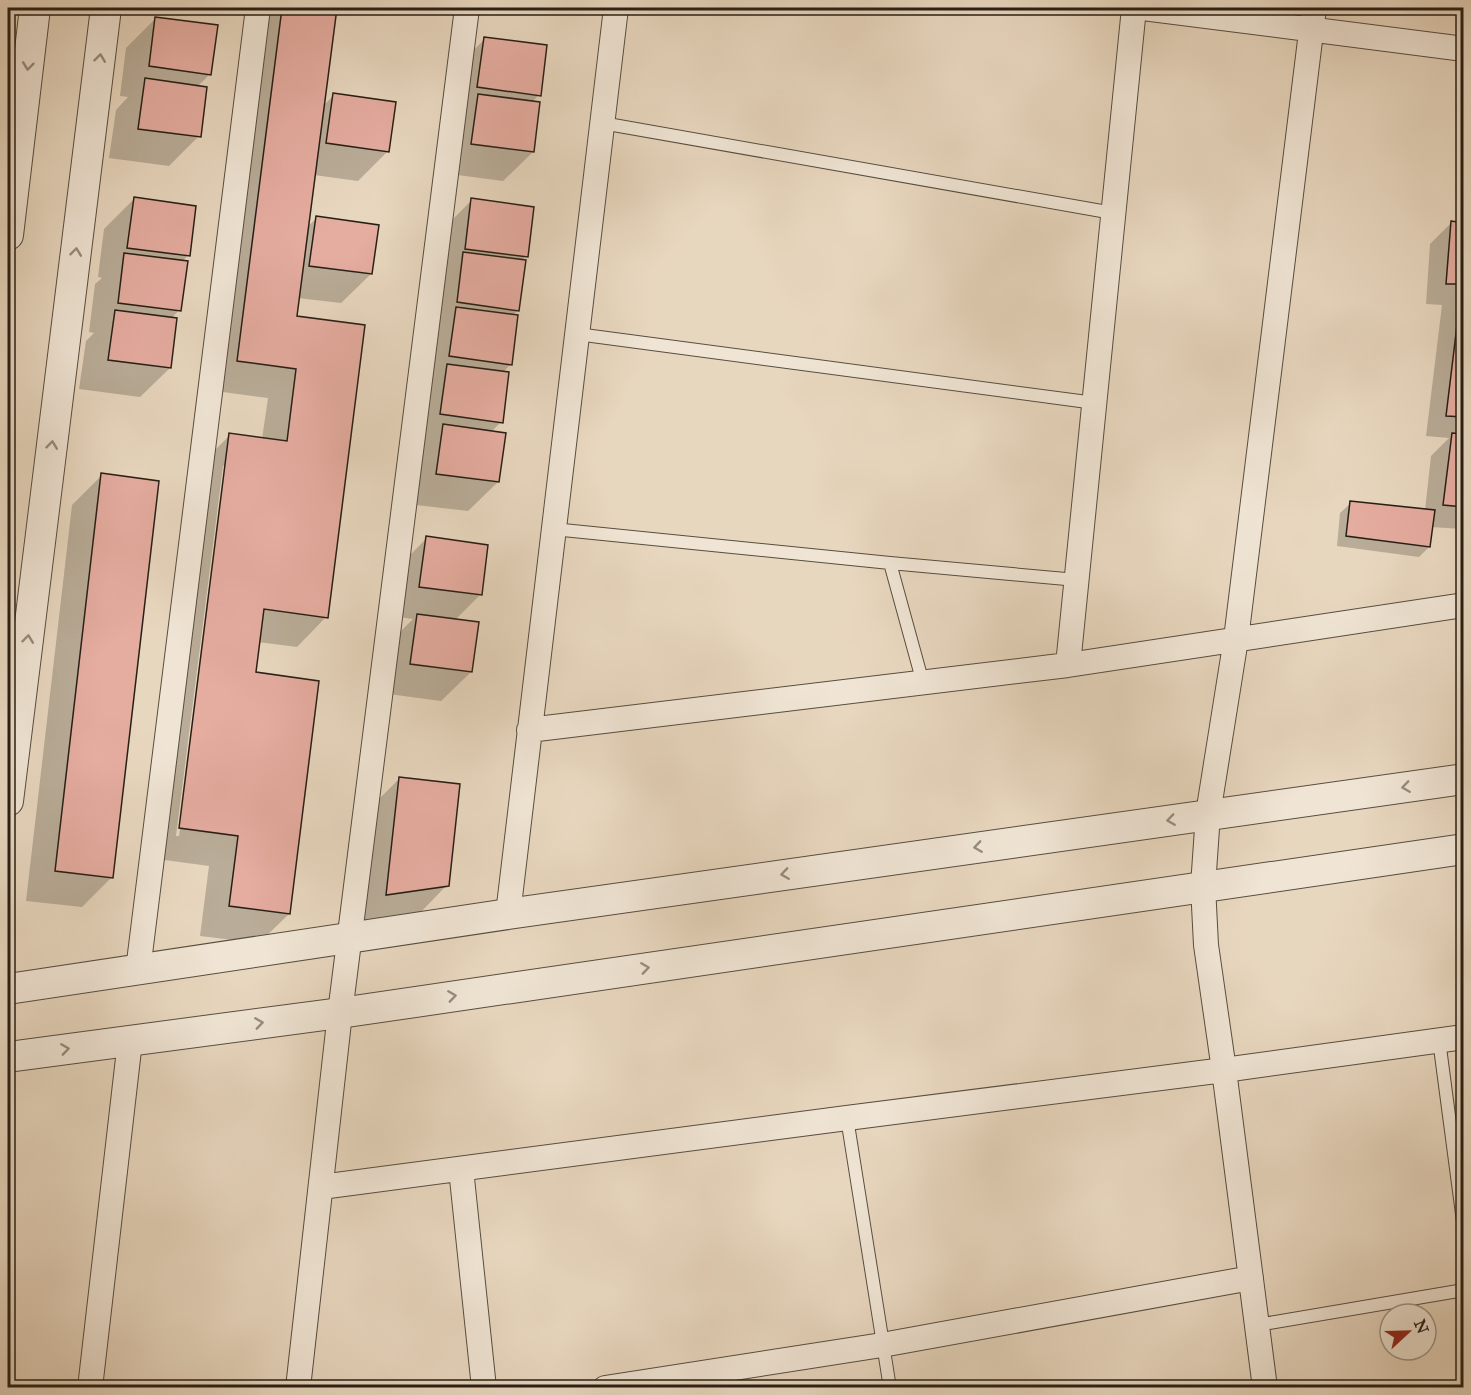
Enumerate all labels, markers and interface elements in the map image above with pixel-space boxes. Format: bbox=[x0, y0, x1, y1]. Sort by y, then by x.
one-way arrow bbox=[93, 54, 106, 63]
one-way arrow bbox=[22, 61, 35, 70]
one-way arrow bbox=[69, 247, 81, 257]
one-way arrow bbox=[45, 441, 57, 450]
one-way arrow bbox=[21, 634, 33, 644]
one-way arrow bbox=[1401, 780, 1410, 792]
one-way arrow bbox=[1166, 813, 1175, 825]
one-way arrow bbox=[973, 840, 982, 852]
one-way arrow bbox=[780, 868, 789, 880]
one-way arrow bbox=[640, 963, 649, 975]
one-way arrow bbox=[447, 991, 457, 1003]
one-way arrow bbox=[254, 1018, 263, 1030]
one-way arrow bbox=[61, 1043, 70, 1056]
north arrow bbox=[1378, 1302, 1438, 1362]
text: N bbox=[1410, 1317, 1433, 1337]

